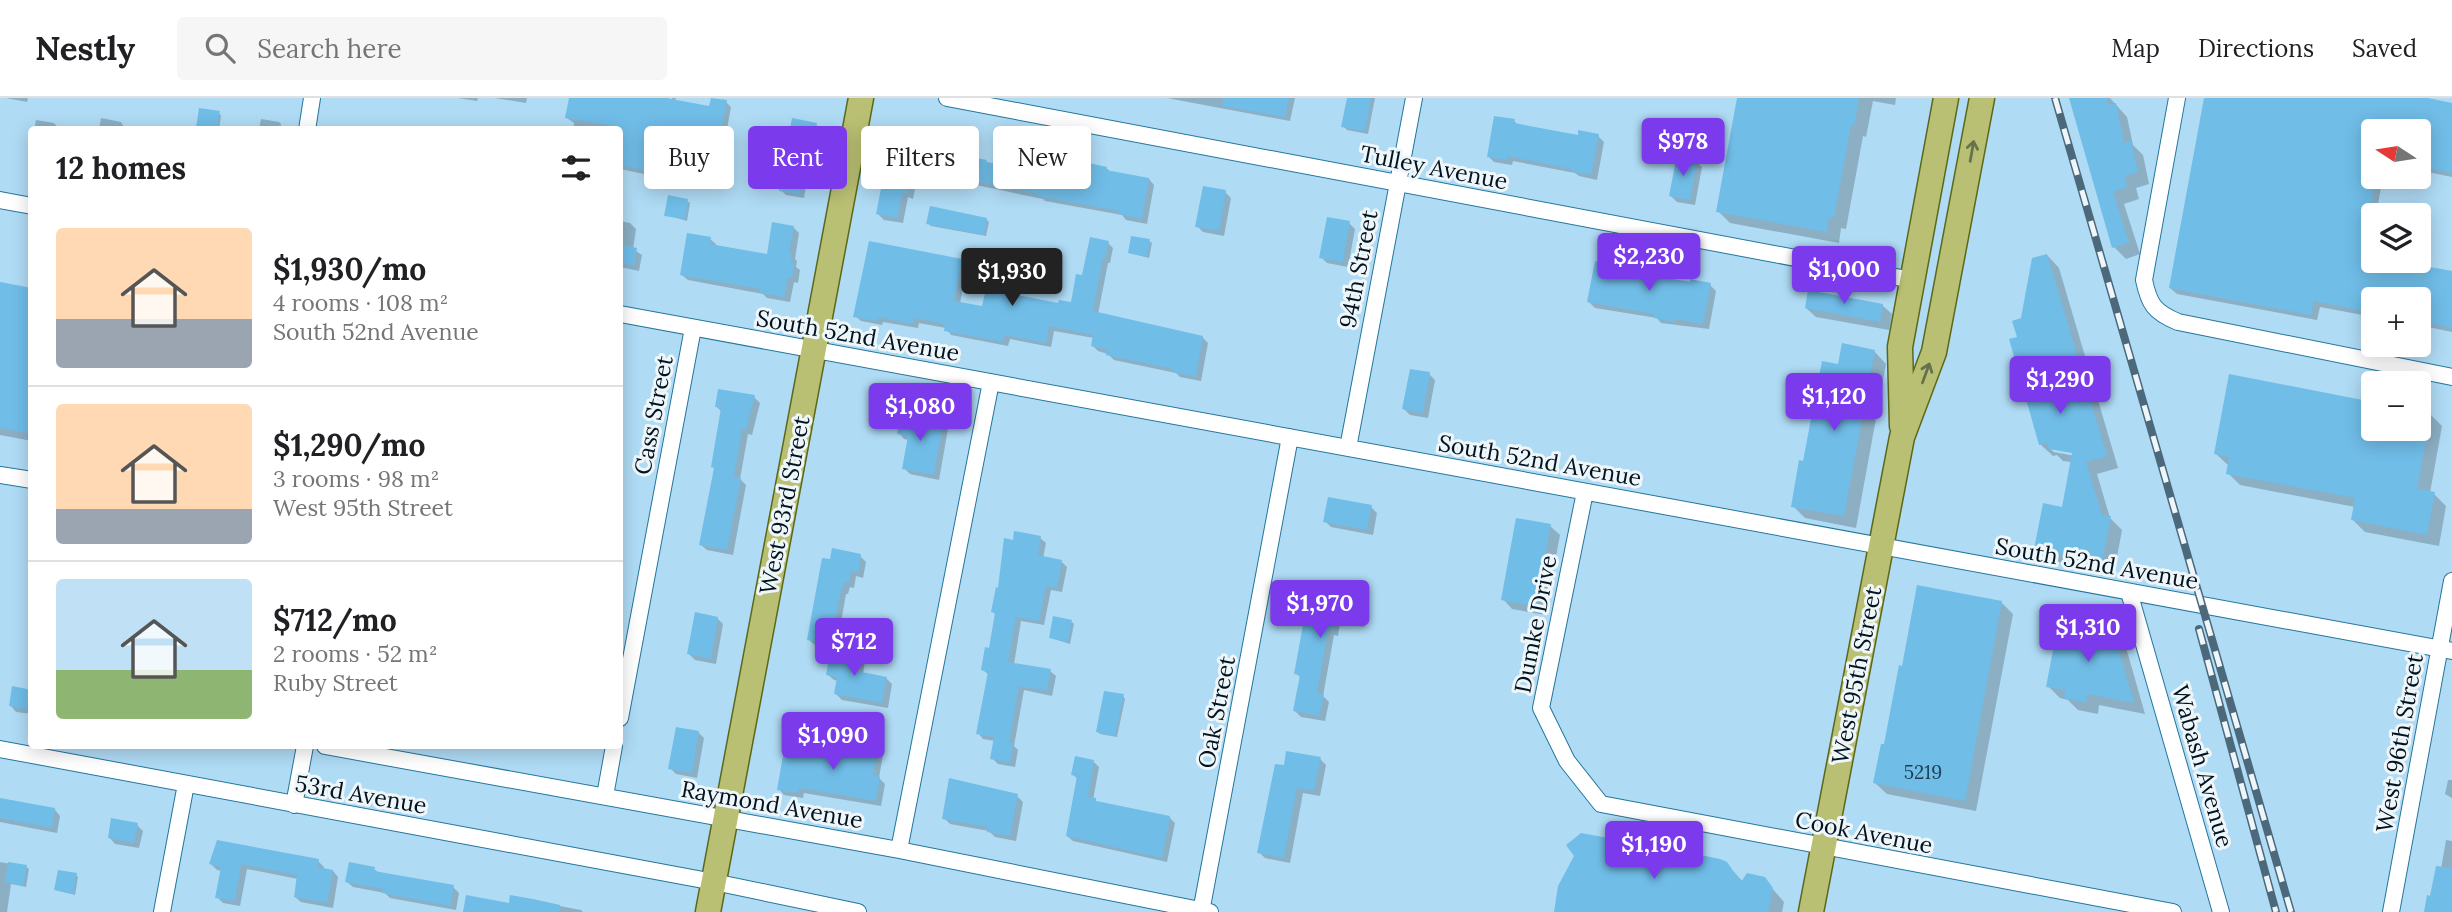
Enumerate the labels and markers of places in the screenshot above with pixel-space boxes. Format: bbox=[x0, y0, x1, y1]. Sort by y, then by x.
pin: $978 bbox=[1642, 118, 1724, 178]
pin: $2,230 bbox=[1592, 234, 1706, 293]
pin: $1,000 bbox=[1787, 246, 1901, 306]
pin: $1,930 bbox=[955, 248, 1069, 308]
pin: $1,290 bbox=[2003, 356, 2117, 416]
pin: $1,120 bbox=[1777, 374, 1891, 433]
pin: $1,080 bbox=[863, 384, 977, 443]
pin: $1,970 bbox=[1263, 580, 1377, 640]
pin: $1,310 bbox=[2031, 604, 2145, 664]
pin: $712 bbox=[813, 618, 895, 678]
pin: $1,090 bbox=[776, 712, 890, 772]
pin: $1,190 bbox=[1597, 822, 1711, 881]

